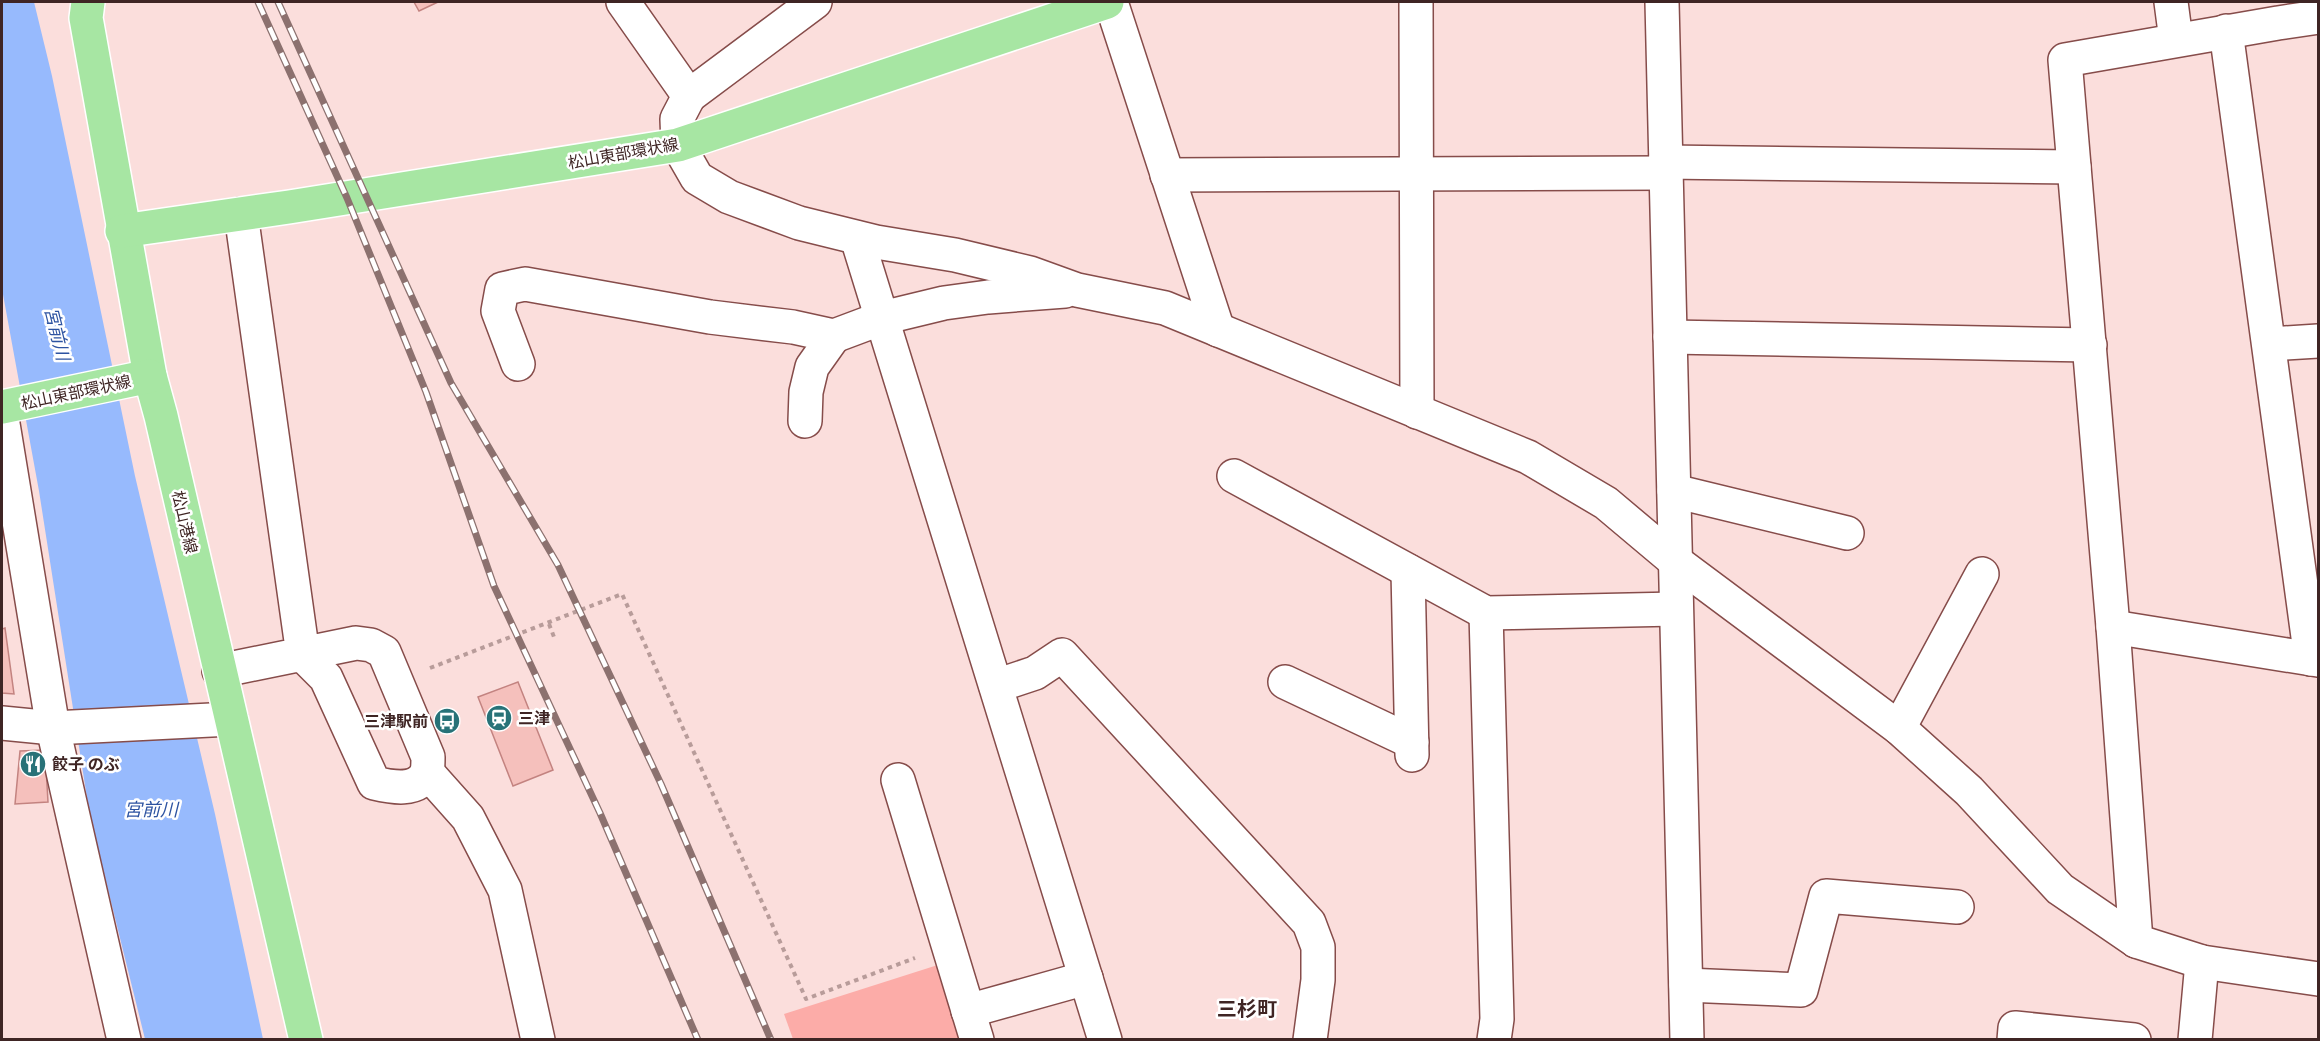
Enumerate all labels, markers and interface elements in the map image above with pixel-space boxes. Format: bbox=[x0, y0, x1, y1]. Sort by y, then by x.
street label: 松山東部環状線 bbox=[566, 133, 680, 174]
water label: 宮前川 bbox=[39, 305, 76, 365]
street label: 松山東部環状線 bbox=[19, 371, 133, 414]
street label: 松山港線 bbox=[167, 489, 202, 556]
station icon: 三津 bbox=[484, 703, 514, 733]
bus stop icon: 三津駅前 bbox=[432, 706, 462, 736]
place label: 三津 bbox=[518, 708, 550, 729]
place label: 三津駅前 bbox=[364, 711, 428, 732]
restaurant icon: 餃子 のぶ bbox=[18, 749, 48, 779]
place label: 餃子 のぶ bbox=[52, 754, 120, 775]
water label: 宮前川 bbox=[124, 798, 180, 822]
district label: 三杉町 bbox=[1217, 996, 1277, 1022]

